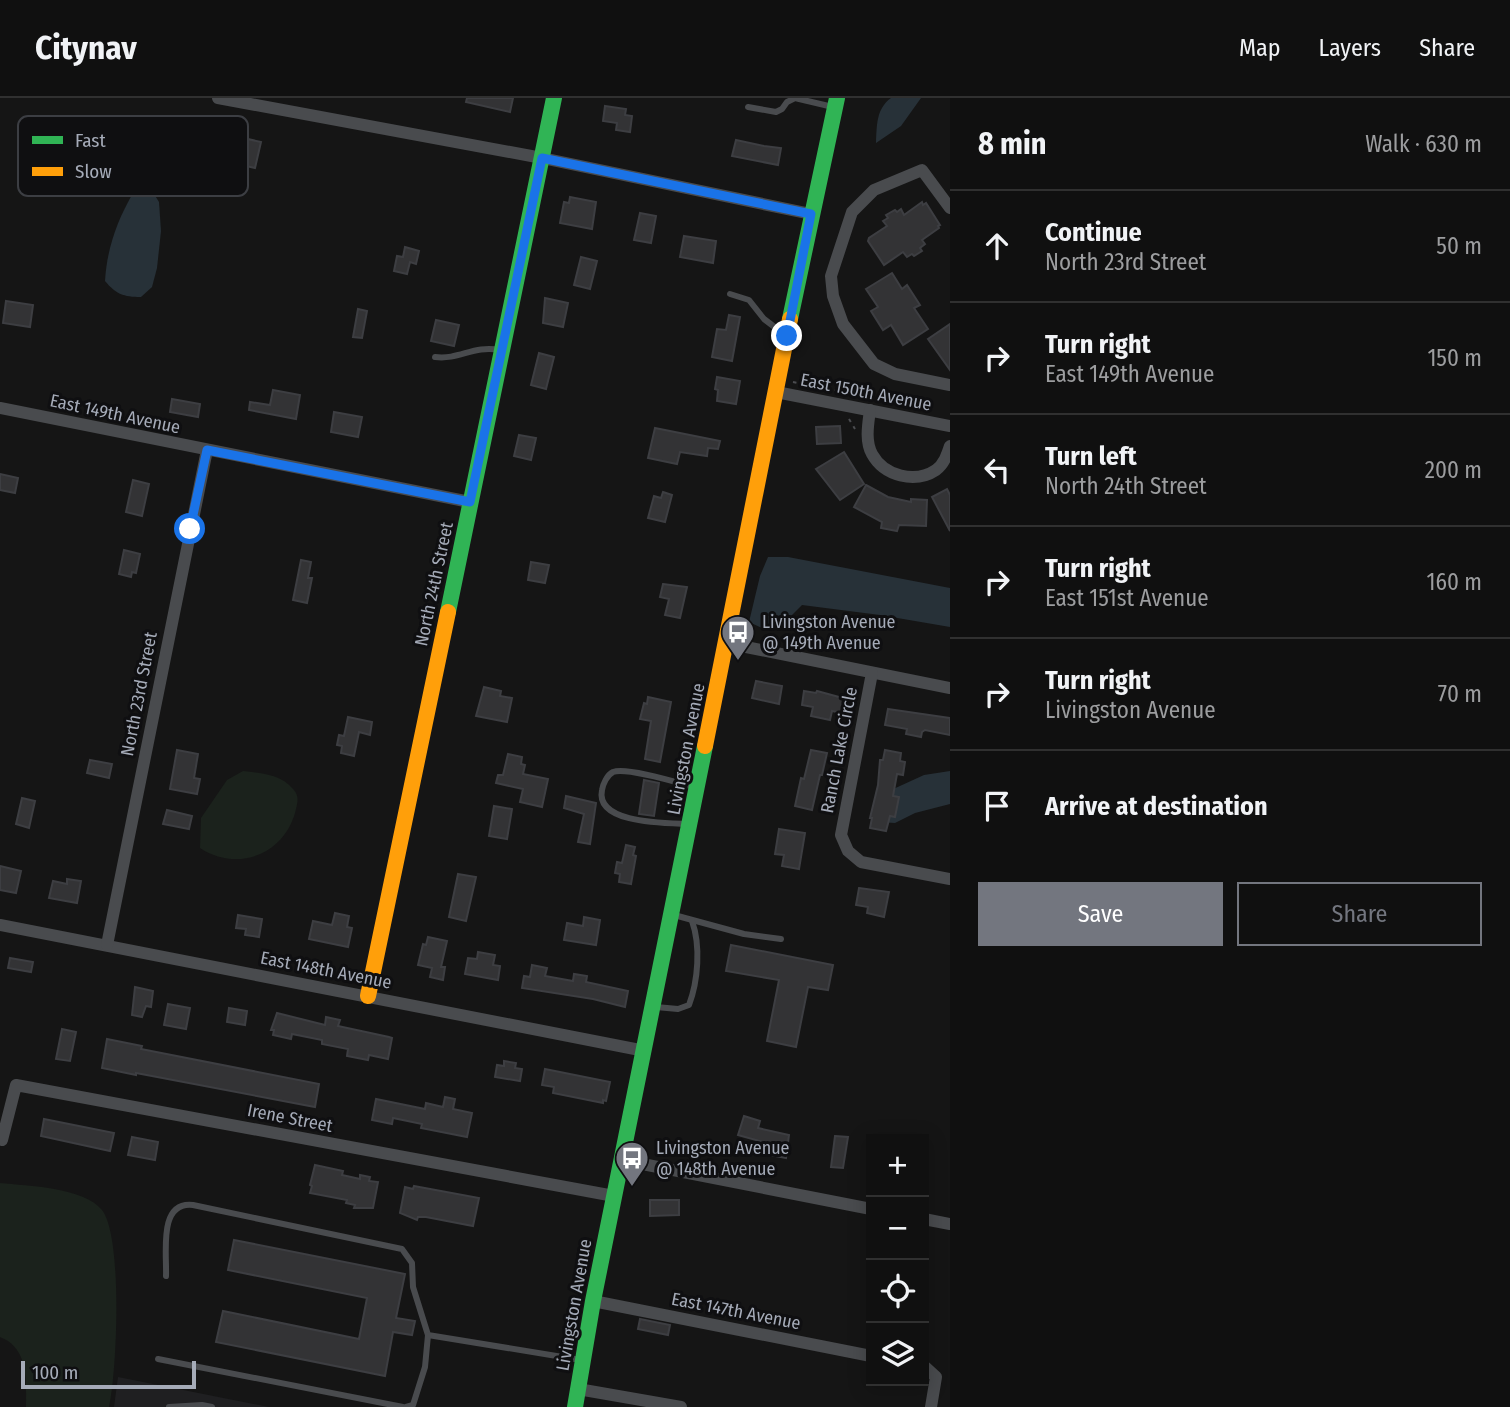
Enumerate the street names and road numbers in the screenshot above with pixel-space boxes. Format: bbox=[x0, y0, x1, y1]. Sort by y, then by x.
street label: East 150th Avenue bbox=[799, 369, 934, 416]
street label: East 149th Avenue bbox=[48, 389, 182, 439]
street label: North 24th Street bbox=[410, 520, 458, 648]
street label: North 23rd Street bbox=[116, 630, 162, 758]
street label: Livingston Avenue bbox=[662, 681, 710, 817]
street label: Ranch Lake Circle bbox=[816, 685, 862, 815]
street label: East 148th Avenue bbox=[259, 946, 394, 994]
street label: Irene Street bbox=[246, 1099, 335, 1137]
street label: Livingston Avenue bbox=[552, 1237, 596, 1373]
street label: East 147th Avenue bbox=[670, 1288, 803, 1334]

